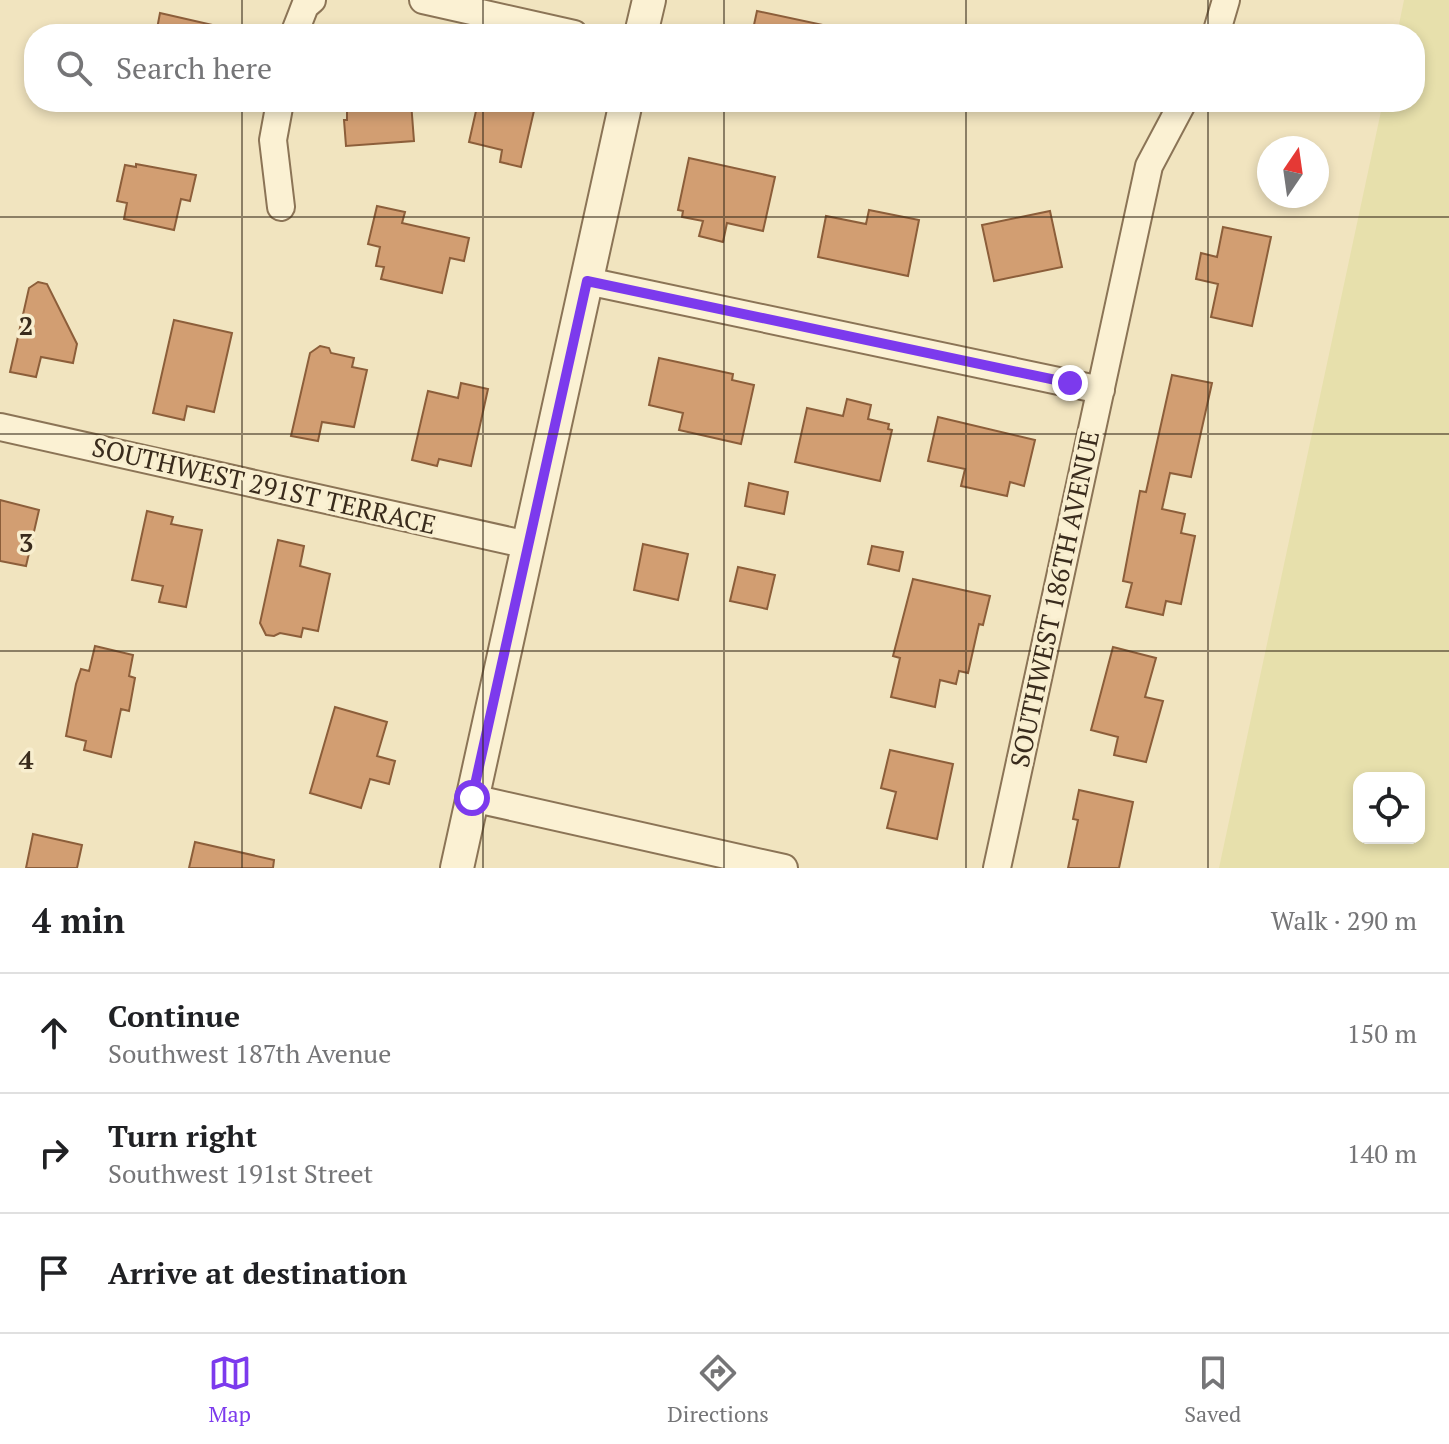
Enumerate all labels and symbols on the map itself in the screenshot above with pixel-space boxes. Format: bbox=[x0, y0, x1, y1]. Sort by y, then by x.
north arrow bbox=[1257, 136, 1329, 208]
text: 2 bbox=[19, 308, 33, 342]
route end bbox=[1052, 365, 1088, 401]
street label: SOUTHWEST 186TH AVENUE bbox=[1002, 427, 1106, 770]
street label: SOUTHWEST 291ST TERRACE bbox=[89, 429, 440, 541]
text: 3 bbox=[19, 525, 33, 559]
text: 4 bbox=[19, 742, 34, 776]
route start bbox=[454, 780, 490, 816]

